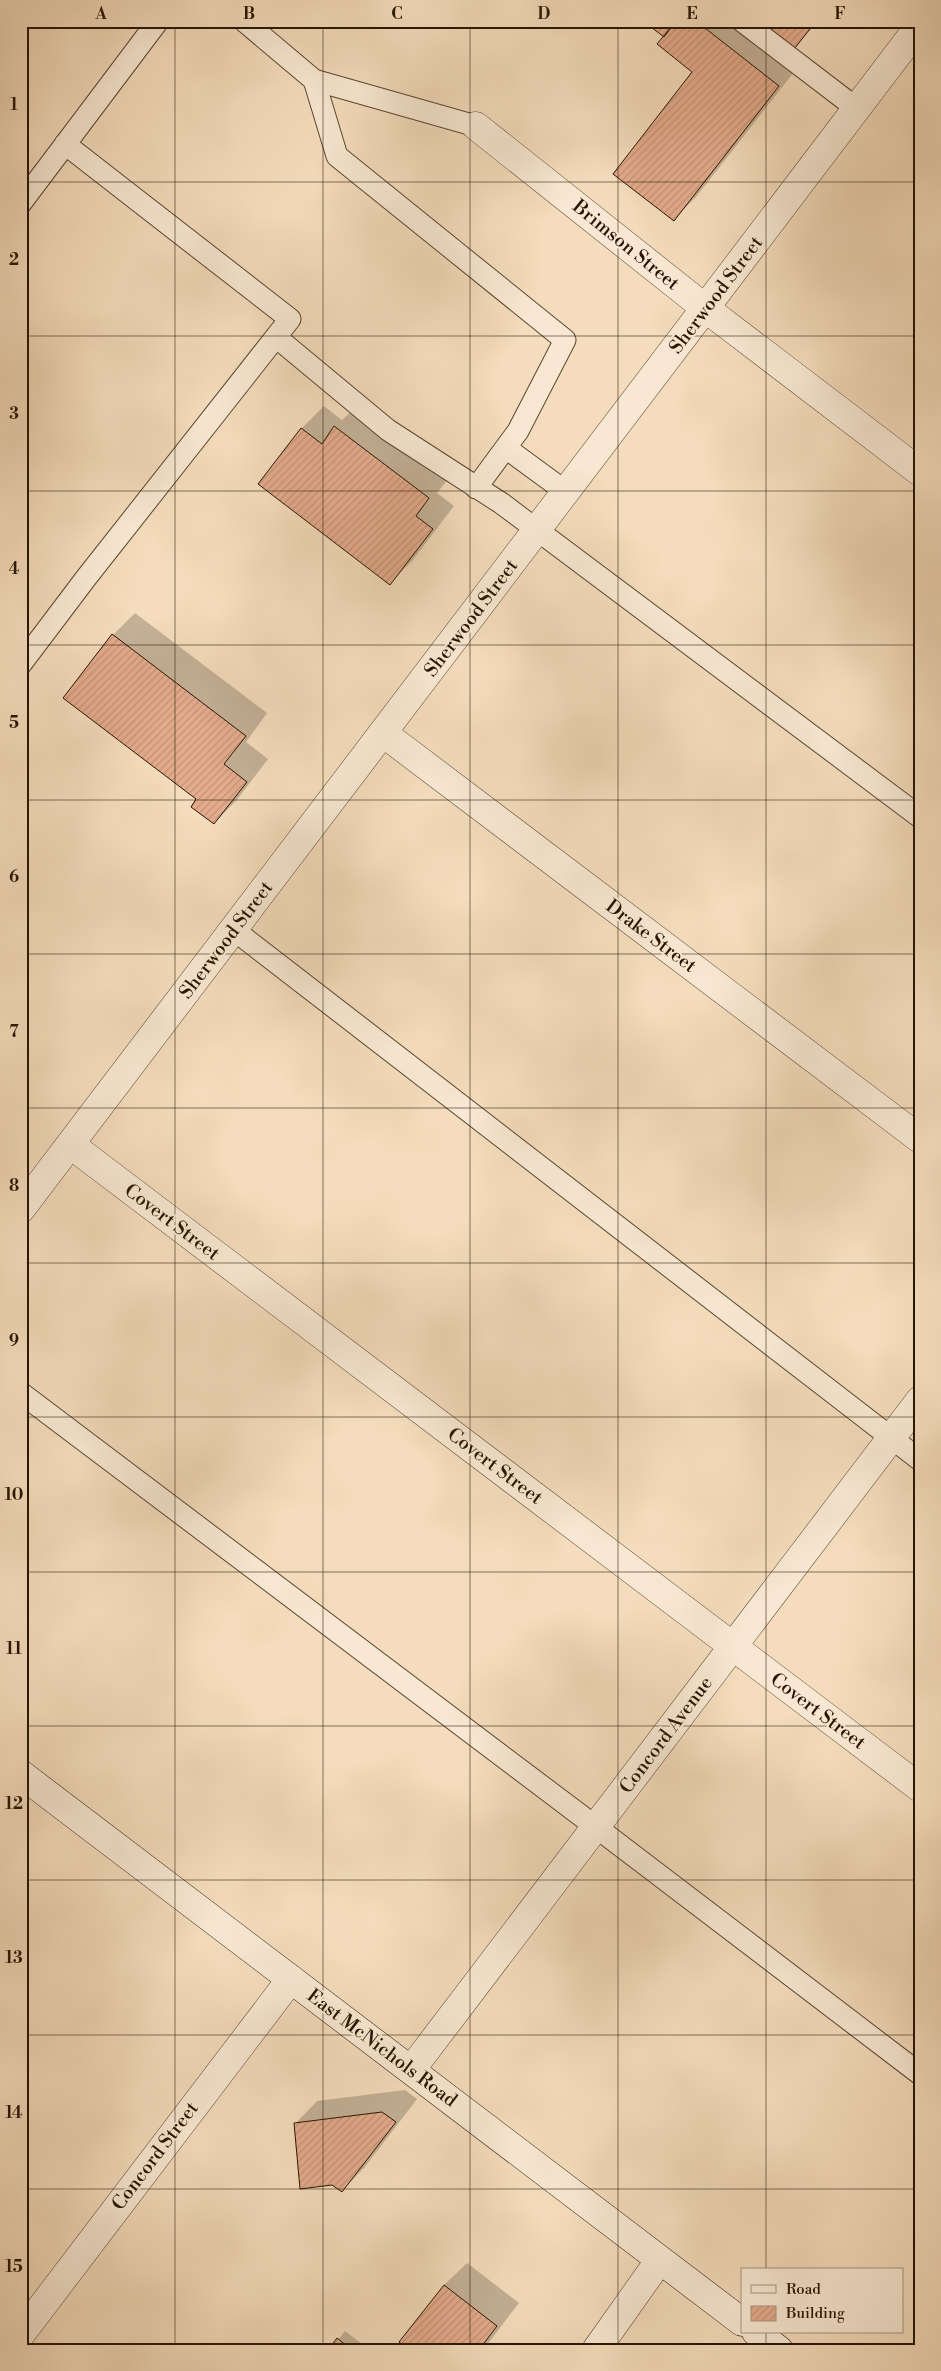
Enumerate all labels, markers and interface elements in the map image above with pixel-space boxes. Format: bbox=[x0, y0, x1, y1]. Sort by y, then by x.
text: A bbox=[94, 4, 107, 24]
text: B bbox=[243, 4, 255, 24]
text: C bbox=[391, 4, 403, 24]
text: D bbox=[538, 4, 551, 24]
text: E bbox=[686, 4, 698, 24]
text: F bbox=[834, 4, 846, 24]
text: 1 bbox=[10, 95, 18, 115]
street label: Brimson Street bbox=[567, 194, 685, 296]
street label: Sherwood Street bbox=[664, 231, 768, 359]
text: 2 bbox=[9, 250, 19, 270]
text: 3 bbox=[9, 404, 19, 424]
street label: Sherwood Street bbox=[419, 554, 523, 682]
text: 4 bbox=[9, 559, 20, 579]
text: 5 bbox=[9, 713, 19, 733]
text: 6 bbox=[9, 867, 19, 887]
street label: Sherwood Street bbox=[174, 876, 278, 1004]
street label: Drake Street bbox=[601, 894, 701, 978]
text: 7 bbox=[9, 1022, 19, 1042]
text: 8 bbox=[9, 1176, 19, 1196]
street label: Covert Street bbox=[120, 1178, 225, 1266]
text: 9 bbox=[9, 1331, 19, 1351]
street label: Covert Street bbox=[443, 1422, 548, 1510]
text: 10 bbox=[5, 1485, 23, 1505]
text: 11 bbox=[6, 1639, 22, 1659]
street label: Covert Street bbox=[766, 1667, 871, 1755]
street label: Concord Avenue bbox=[614, 1672, 718, 1798]
text: 12 bbox=[5, 1794, 23, 1814]
text: 13 bbox=[5, 1948, 23, 1968]
street label: East McNichols Road bbox=[302, 1984, 462, 2112]
street label: Concord Street bbox=[106, 2097, 204, 2215]
text: 14 bbox=[5, 2103, 23, 2123]
text: 15 bbox=[5, 2257, 23, 2277]
legend bbox=[741, 2268, 904, 2334]
text: Road bbox=[786, 2280, 821, 2299]
text: Building bbox=[785, 2304, 845, 2323]

